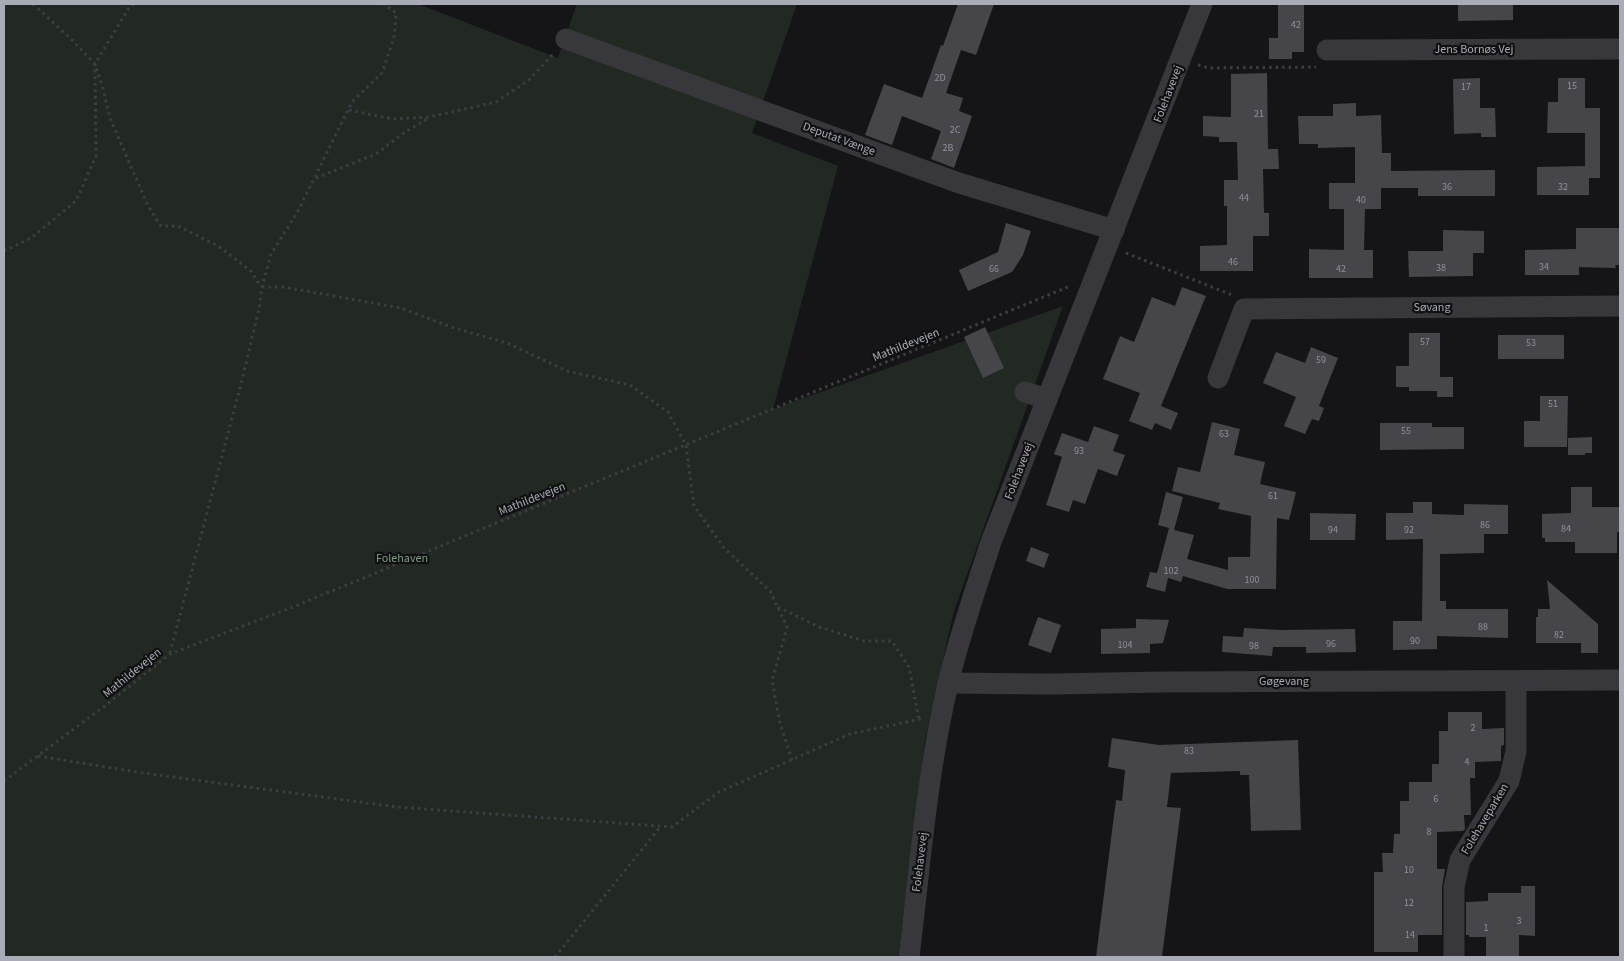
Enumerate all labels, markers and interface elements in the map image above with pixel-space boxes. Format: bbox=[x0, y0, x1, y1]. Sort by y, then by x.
house number: 42 bbox=[1291, 18, 1301, 32]
street label: Jens Bornøs Vej bbox=[1435, 41, 1513, 58]
street label: Folehavevej bbox=[1149, 63, 1187, 125]
house number: 2D bbox=[934, 71, 946, 85]
house number: 15 bbox=[1567, 79, 1577, 93]
house number: 17 bbox=[1461, 80, 1471, 94]
house number: 21 bbox=[1254, 107, 1264, 121]
street label: Deputat Vænge bbox=[800, 118, 878, 160]
house number: 2C bbox=[950, 123, 961, 137]
house number: 2B bbox=[943, 141, 954, 155]
house number: 36 bbox=[1442, 180, 1452, 194]
house number: 32 bbox=[1558, 180, 1568, 194]
house number: 44 bbox=[1239, 191, 1249, 205]
house number: 40 bbox=[1356, 193, 1366, 207]
house number: 46 bbox=[1228, 255, 1238, 269]
house number: 34 bbox=[1539, 260, 1549, 274]
house number: 38 bbox=[1436, 261, 1446, 275]
house number: 66 bbox=[989, 262, 999, 276]
house number: 42 bbox=[1336, 262, 1346, 276]
street label: Søvang bbox=[1414, 299, 1450, 316]
street label: Mathildevejen bbox=[870, 324, 942, 366]
house number: 57 bbox=[1420, 335, 1430, 349]
house number: 53 bbox=[1526, 336, 1536, 350]
house number: 59 bbox=[1316, 353, 1326, 367]
house number: 51 bbox=[1548, 397, 1558, 411]
house number: 55 bbox=[1401, 424, 1411, 438]
house number: 63 bbox=[1219, 427, 1229, 441]
street label: Folehavevej bbox=[1000, 440, 1038, 502]
house number: 93 bbox=[1074, 444, 1084, 458]
street label: Mathildevejen bbox=[496, 478, 568, 520]
house number: 61 bbox=[1268, 489, 1278, 503]
house number: 86 bbox=[1480, 518, 1490, 532]
house number: 84 bbox=[1561, 522, 1571, 536]
house number: 94 bbox=[1328, 523, 1338, 537]
house number: 92 bbox=[1404, 523, 1414, 537]
park label: Folehaven bbox=[376, 550, 428, 567]
house number: 102 bbox=[1164, 564, 1178, 578]
house number: 100 bbox=[1245, 573, 1259, 587]
house number: 88 bbox=[1478, 620, 1488, 634]
house number: 82 bbox=[1554, 628, 1564, 642]
house number: 90 bbox=[1410, 634, 1420, 648]
house number: 96 bbox=[1326, 637, 1336, 651]
house number: 104 bbox=[1118, 638, 1132, 652]
house number: 98 bbox=[1249, 639, 1259, 653]
street label: Mathildevejen bbox=[99, 644, 165, 702]
street label: Gøgevang bbox=[1259, 673, 1309, 690]
house number: 2 bbox=[1471, 721, 1476, 735]
house number: 83 bbox=[1184, 744, 1194, 758]
house number: 4 bbox=[1465, 755, 1470, 769]
street label: Folehaveparken bbox=[1457, 780, 1513, 858]
house number: 6 bbox=[1434, 792, 1439, 806]
house number: 8 bbox=[1427, 825, 1432, 839]
street label: Folehavevej bbox=[908, 831, 932, 893]
house number: 10 bbox=[1404, 863, 1414, 877]
house number: 12 bbox=[1404, 896, 1414, 910]
house number: 3 bbox=[1517, 914, 1522, 928]
house number: 1 bbox=[1484, 921, 1489, 935]
house number: 14 bbox=[1405, 928, 1415, 942]

